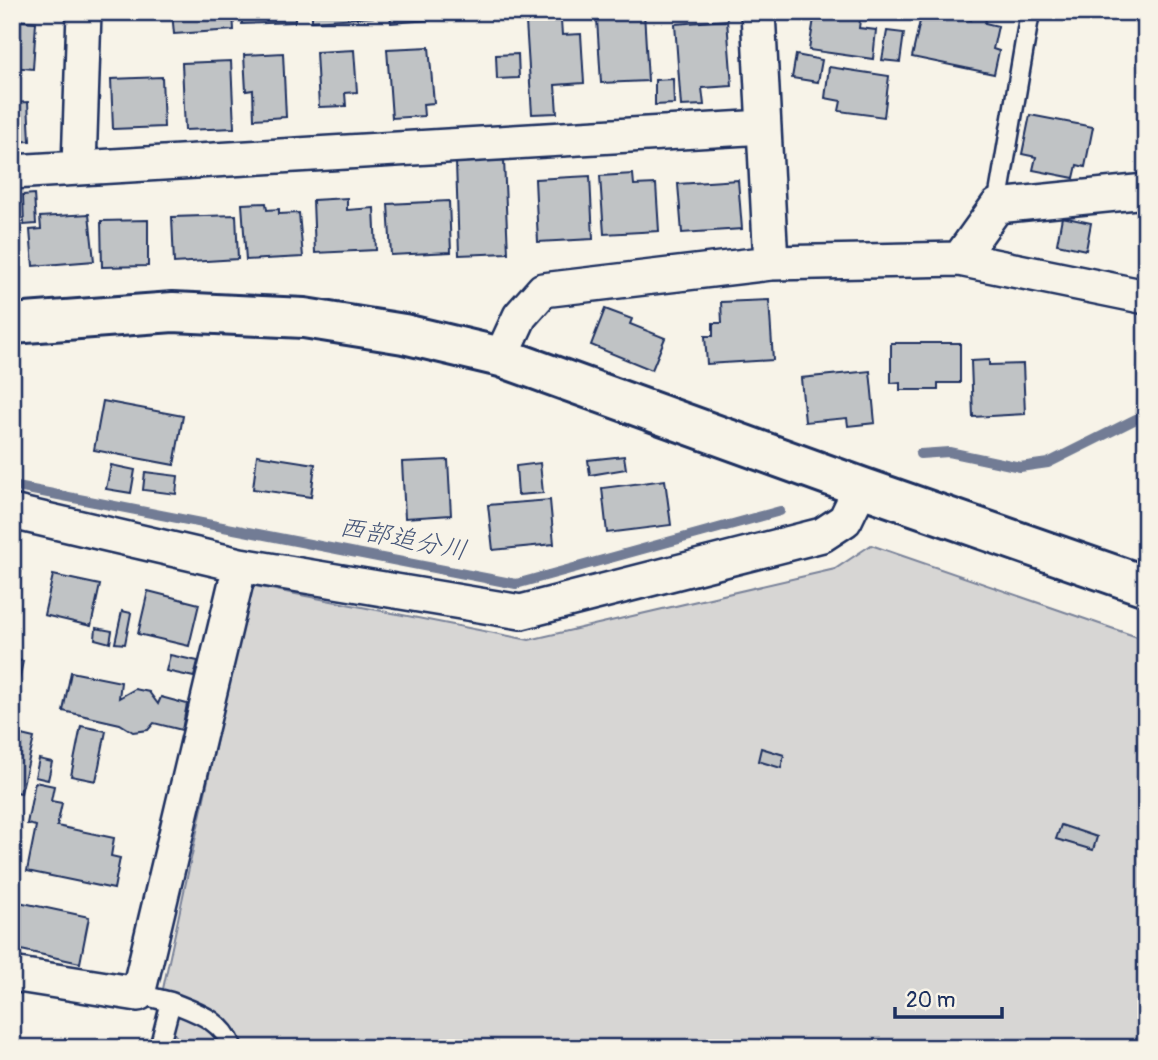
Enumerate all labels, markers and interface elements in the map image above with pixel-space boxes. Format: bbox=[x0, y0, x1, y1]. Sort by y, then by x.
water label: 西部追分川 bbox=[336, 511, 470, 567]
scale bar bbox=[895, 976, 1002, 1020]
text: 20 m bbox=[906, 987, 955, 1014]

